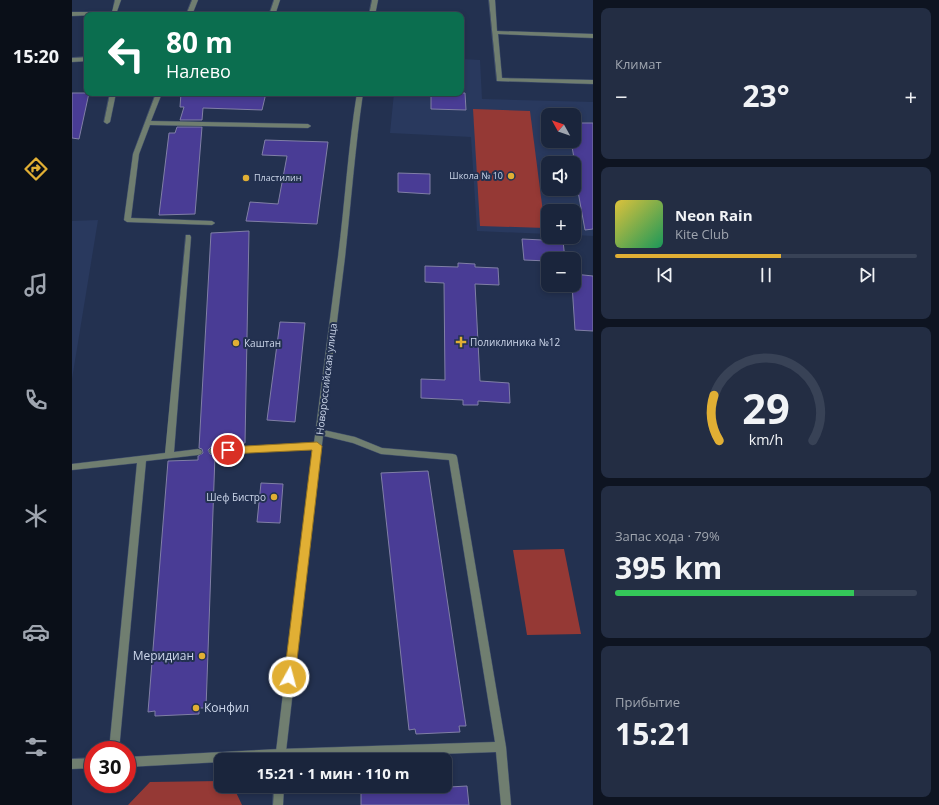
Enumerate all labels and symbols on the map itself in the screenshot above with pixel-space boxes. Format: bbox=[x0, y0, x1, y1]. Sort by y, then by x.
north arrow bbox=[541, 108, 581, 148]
place label: Школа № 10 bbox=[449, 169, 503, 182]
place label: Пластилин bbox=[254, 171, 302, 184]
marker: Школа № 10 bbox=[506, 171, 516, 181]
marker: Пластилин bbox=[241, 173, 251, 183]
street label: Новороссийская улица bbox=[312, 322, 340, 436]
place label: Поликлиника №12 bbox=[470, 335, 561, 349]
place label: Каштан bbox=[244, 336, 281, 350]
marker: Поликлиника №12 bbox=[455, 336, 467, 348]
marker: Каштан bbox=[231, 338, 241, 348]
pin bbox=[211, 433, 245, 467]
place label: Шеф Бистро bbox=[206, 490, 266, 504]
marker: Шеф Бистро bbox=[269, 492, 279, 502]
place label: Меридиан bbox=[133, 647, 194, 664]
marker: Меридиан bbox=[197, 651, 207, 661]
position arrow bbox=[268, 656, 310, 698]
place label: Конфил bbox=[204, 699, 249, 716]
marker: Конфил bbox=[191, 703, 201, 713]
speed limit sign: 30 bbox=[84, 741, 136, 793]

